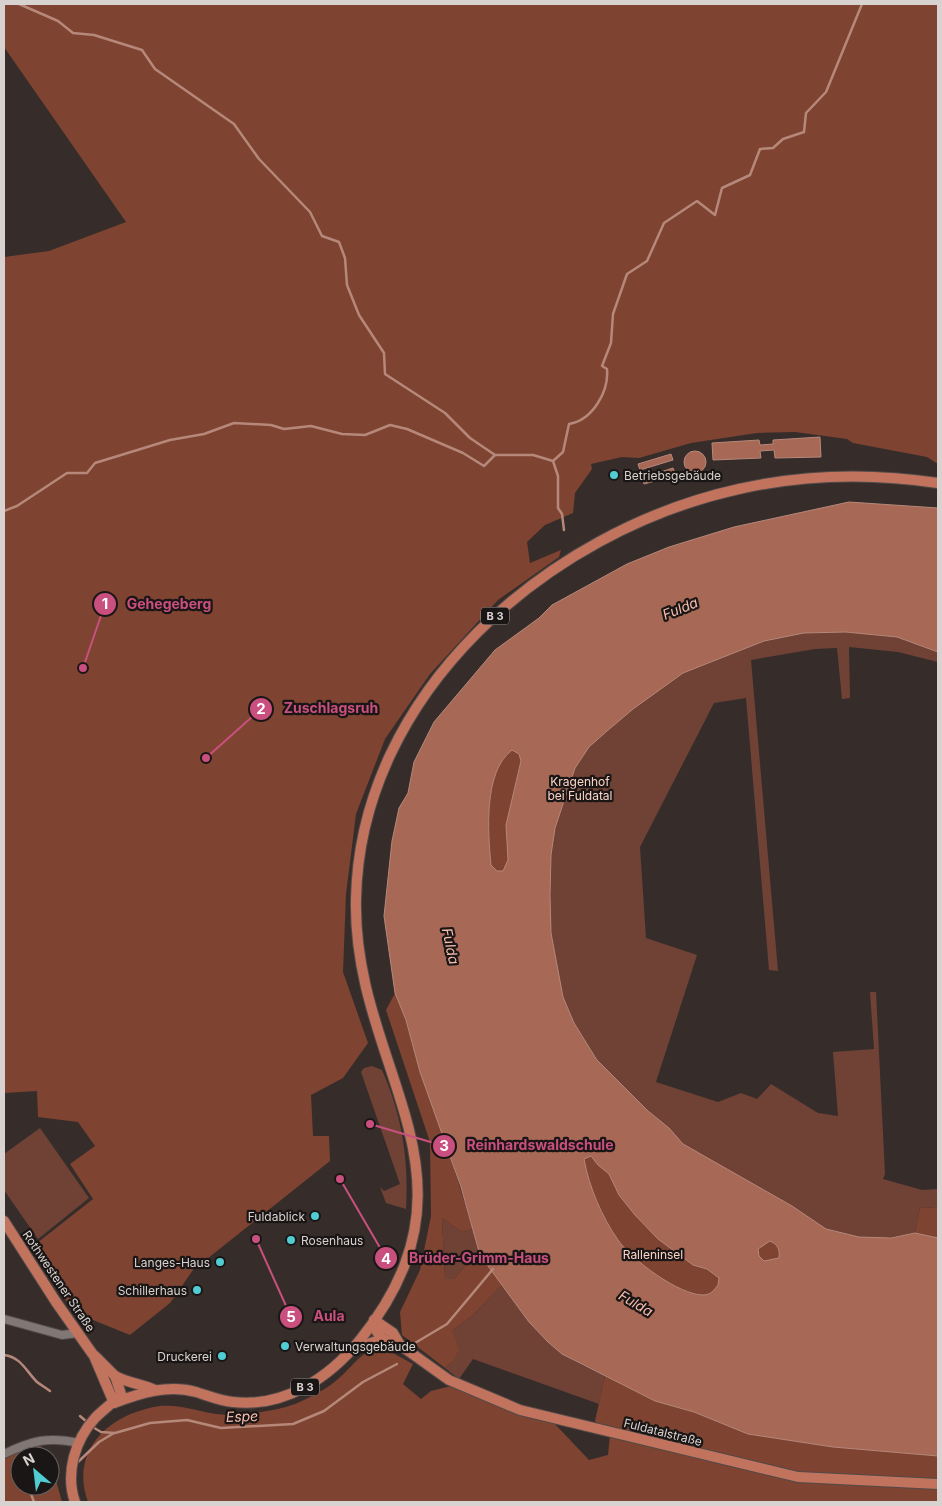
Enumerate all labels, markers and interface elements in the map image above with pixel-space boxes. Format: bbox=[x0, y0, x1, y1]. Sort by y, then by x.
place label: Betriebsgebäude bbox=[624, 468, 721, 483]
marker: Betriebsgebäude bbox=[608, 469, 620, 481]
callout: Gehegeberg bbox=[92, 590, 222, 619]
water label: Fulda bbox=[660, 593, 701, 623]
text: 1 bbox=[102, 594, 108, 613]
text: Gehegeberg bbox=[127, 595, 211, 612]
road number: B 3 bbox=[481, 608, 509, 624]
callout: Zuschlagsruh bbox=[248, 694, 388, 723]
text: 2 bbox=[256, 699, 266, 718]
text: Zuschlagsruh bbox=[284, 699, 378, 716]
park label: Kragenhof bei Fuldatal bbox=[547, 774, 613, 803]
water label: Fulda bbox=[439, 926, 463, 966]
callout: Reinhardswaldschule bbox=[431, 1131, 623, 1160]
text: 3 bbox=[439, 1136, 449, 1155]
text: Reinhardswaldschule bbox=[467, 1136, 614, 1153]
place label: Fuldablick bbox=[248, 1209, 305, 1224]
marker: Fuldablick bbox=[309, 1210, 321, 1222]
street label: Rothwestener Straße bbox=[20, 1228, 98, 1334]
place label: Rosenhaus bbox=[301, 1233, 363, 1248]
marker: Rosenhaus bbox=[285, 1234, 297, 1246]
callout: Brüder-Grimm-Haus bbox=[374, 1244, 559, 1273]
park label: Ralleninsel bbox=[623, 1247, 683, 1262]
text: 4 bbox=[381, 1249, 391, 1268]
text: Brüder-Grimm-Haus bbox=[409, 1249, 549, 1266]
place label: Langes-Haus bbox=[134, 1255, 210, 1270]
marker: Langes-Haus bbox=[214, 1256, 226, 1268]
place label: Schillerhaus bbox=[118, 1283, 187, 1298]
marker: Schillerhaus bbox=[191, 1284, 203, 1296]
water label: Fulda bbox=[616, 1286, 656, 1320]
callout: Aula bbox=[279, 1302, 355, 1331]
text: 5 bbox=[286, 1307, 296, 1326]
text: Aula bbox=[313, 1307, 345, 1324]
place label: Verwaltungsgebäude bbox=[295, 1339, 416, 1354]
marker: Verwaltungsgebäude bbox=[279, 1340, 291, 1352]
place label: Druckerei bbox=[157, 1349, 212, 1364]
marker: Druckerei bbox=[216, 1350, 228, 1362]
road number: B 3 bbox=[291, 1378, 319, 1395]
water label: Espe bbox=[225, 1407, 259, 1425]
street label: Fuldatalstraße bbox=[622, 1415, 704, 1449]
north arrow bbox=[10, 1446, 60, 1496]
text: N bbox=[20, 1449, 37, 1469]

